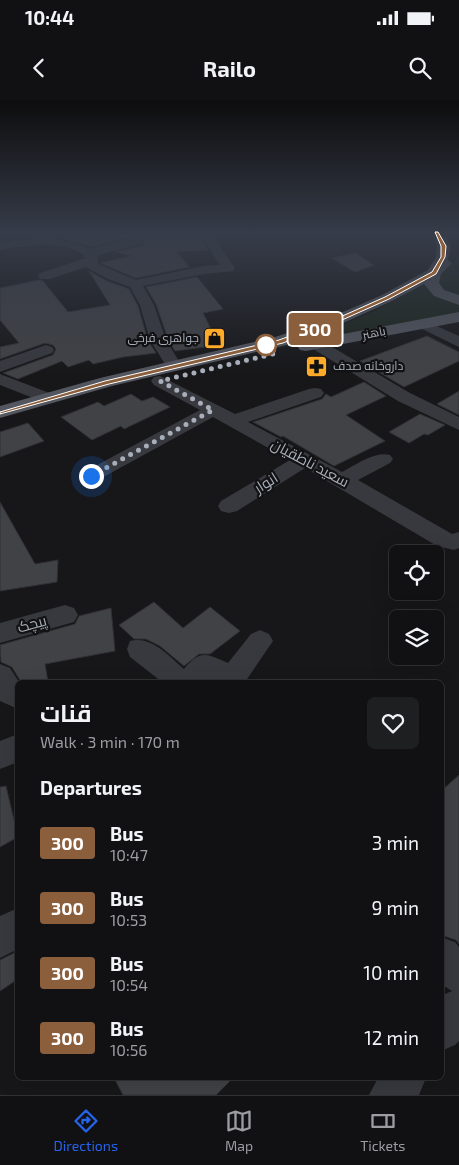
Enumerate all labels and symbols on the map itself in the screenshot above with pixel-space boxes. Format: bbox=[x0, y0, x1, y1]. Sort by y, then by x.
line badge: 300 bbox=[286, 313, 344, 345]
street label: باهنر bbox=[360, 323, 387, 342]
shop icon: جواهری فرخی bbox=[203, 326, 227, 350]
place label: جواهری فرخی bbox=[127, 330, 199, 345]
unlabelled marker bbox=[255, 334, 277, 356]
pharmacy icon: داروخانه صدف bbox=[305, 354, 329, 378]
place label: داروخانه صدف bbox=[333, 358, 404, 373]
street label: سعید ناطقیان bbox=[267, 434, 353, 492]
your location bbox=[79, 464, 104, 489]
street label: انوار bbox=[249, 468, 281, 498]
street label: پیچک bbox=[15, 610, 49, 638]

